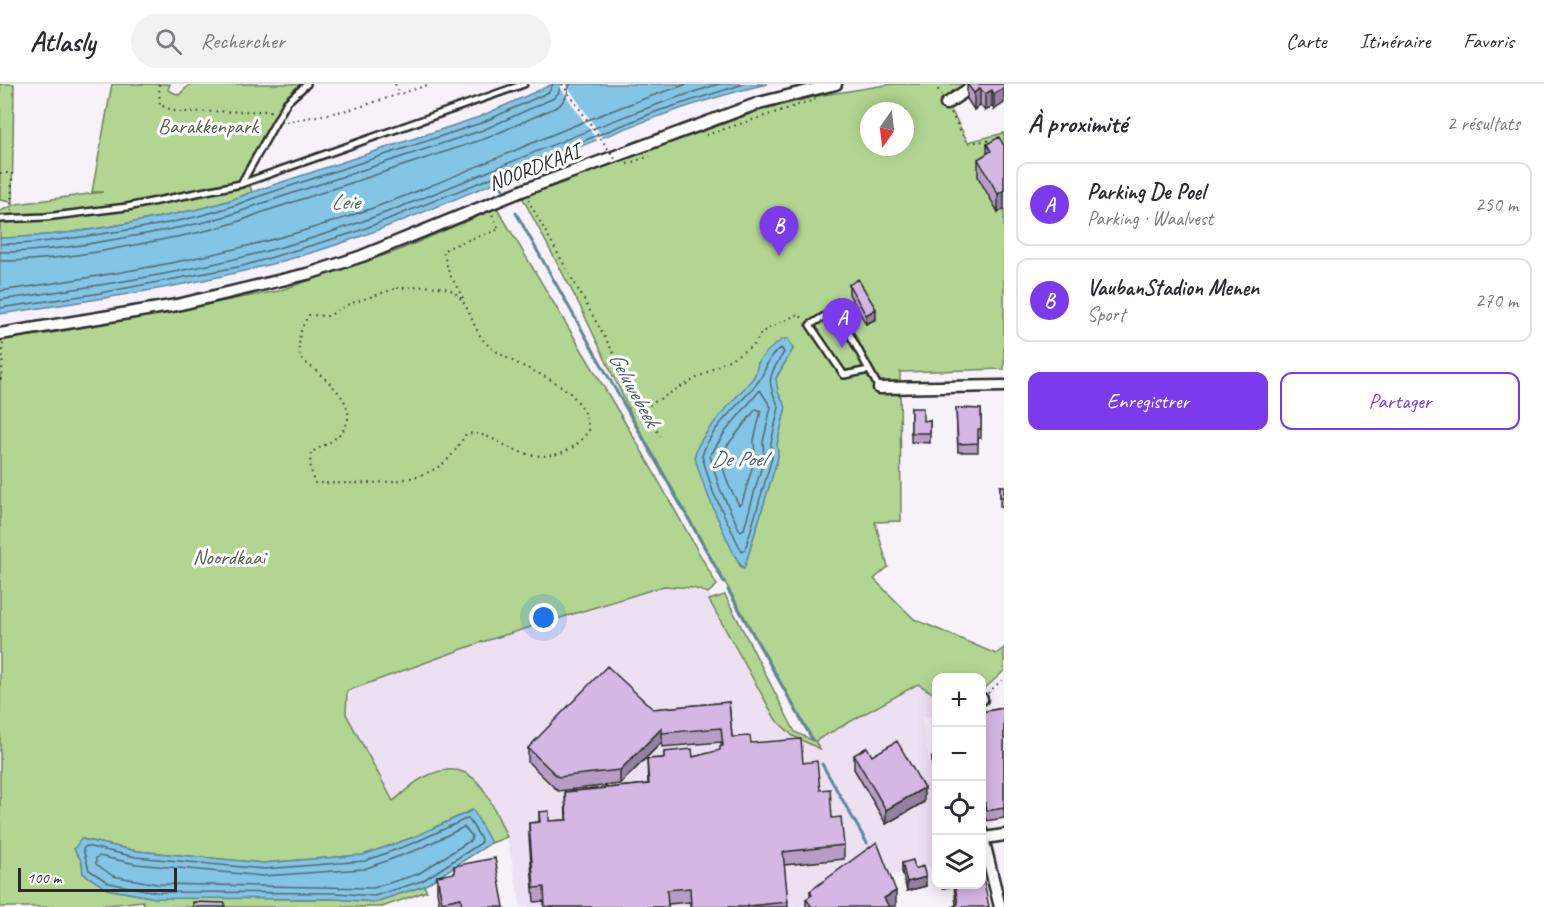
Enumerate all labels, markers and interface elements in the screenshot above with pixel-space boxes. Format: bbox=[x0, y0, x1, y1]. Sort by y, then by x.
search box bbox=[131, 14, 551, 68]
text: Atlasly bbox=[30, 24, 95, 59]
icon: search bbox=[152, 25, 185, 58]
text: Rechercher bbox=[200, 27, 285, 55]
text: Carte bbox=[1286, 28, 1327, 54]
text: Itinéraire bbox=[1360, 28, 1430, 54]
text: Favoris bbox=[1463, 28, 1514, 54]
north arrow bbox=[860, 102, 914, 156]
text: À proximité bbox=[1028, 107, 1127, 140]
text: 2 résultats bbox=[1447, 111, 1520, 136]
park label: Barakkenpark bbox=[158, 113, 260, 139]
street label: NOORDKAAI bbox=[485, 136, 588, 196]
text: Parking De Poel bbox=[1087, 178, 1205, 206]
water label: Leie bbox=[331, 188, 362, 216]
text: A bbox=[1044, 192, 1055, 217]
text: 250 m bbox=[1475, 192, 1518, 217]
pin: B bbox=[760, 206, 798, 256]
text: Parking · Waalvest bbox=[1087, 206, 1213, 231]
text: VaubanStadion Menen bbox=[1087, 274, 1259, 302]
text: B bbox=[1044, 288, 1055, 313]
text: 270 m bbox=[1475, 288, 1518, 313]
pin: A bbox=[822, 298, 862, 348]
text: Sport bbox=[1087, 302, 1125, 327]
water label: Geluwebeek bbox=[602, 347, 668, 434]
button: Enregistrer bbox=[1028, 372, 1268, 430]
button: Partager bbox=[1280, 372, 1520, 430]
water label: De Poel bbox=[711, 445, 772, 473]
park label: Noordkaai bbox=[193, 544, 268, 570]
your location bbox=[529, 603, 558, 632]
map controls bbox=[932, 673, 986, 889]
button: + bbox=[932, 673, 986, 727]
button: − bbox=[932, 727, 986, 781]
button: locate bbox=[932, 781, 986, 835]
button: layers bbox=[932, 835, 986, 889]
scale bar bbox=[18, 865, 177, 892]
text: 100 m bbox=[27, 868, 61, 888]

